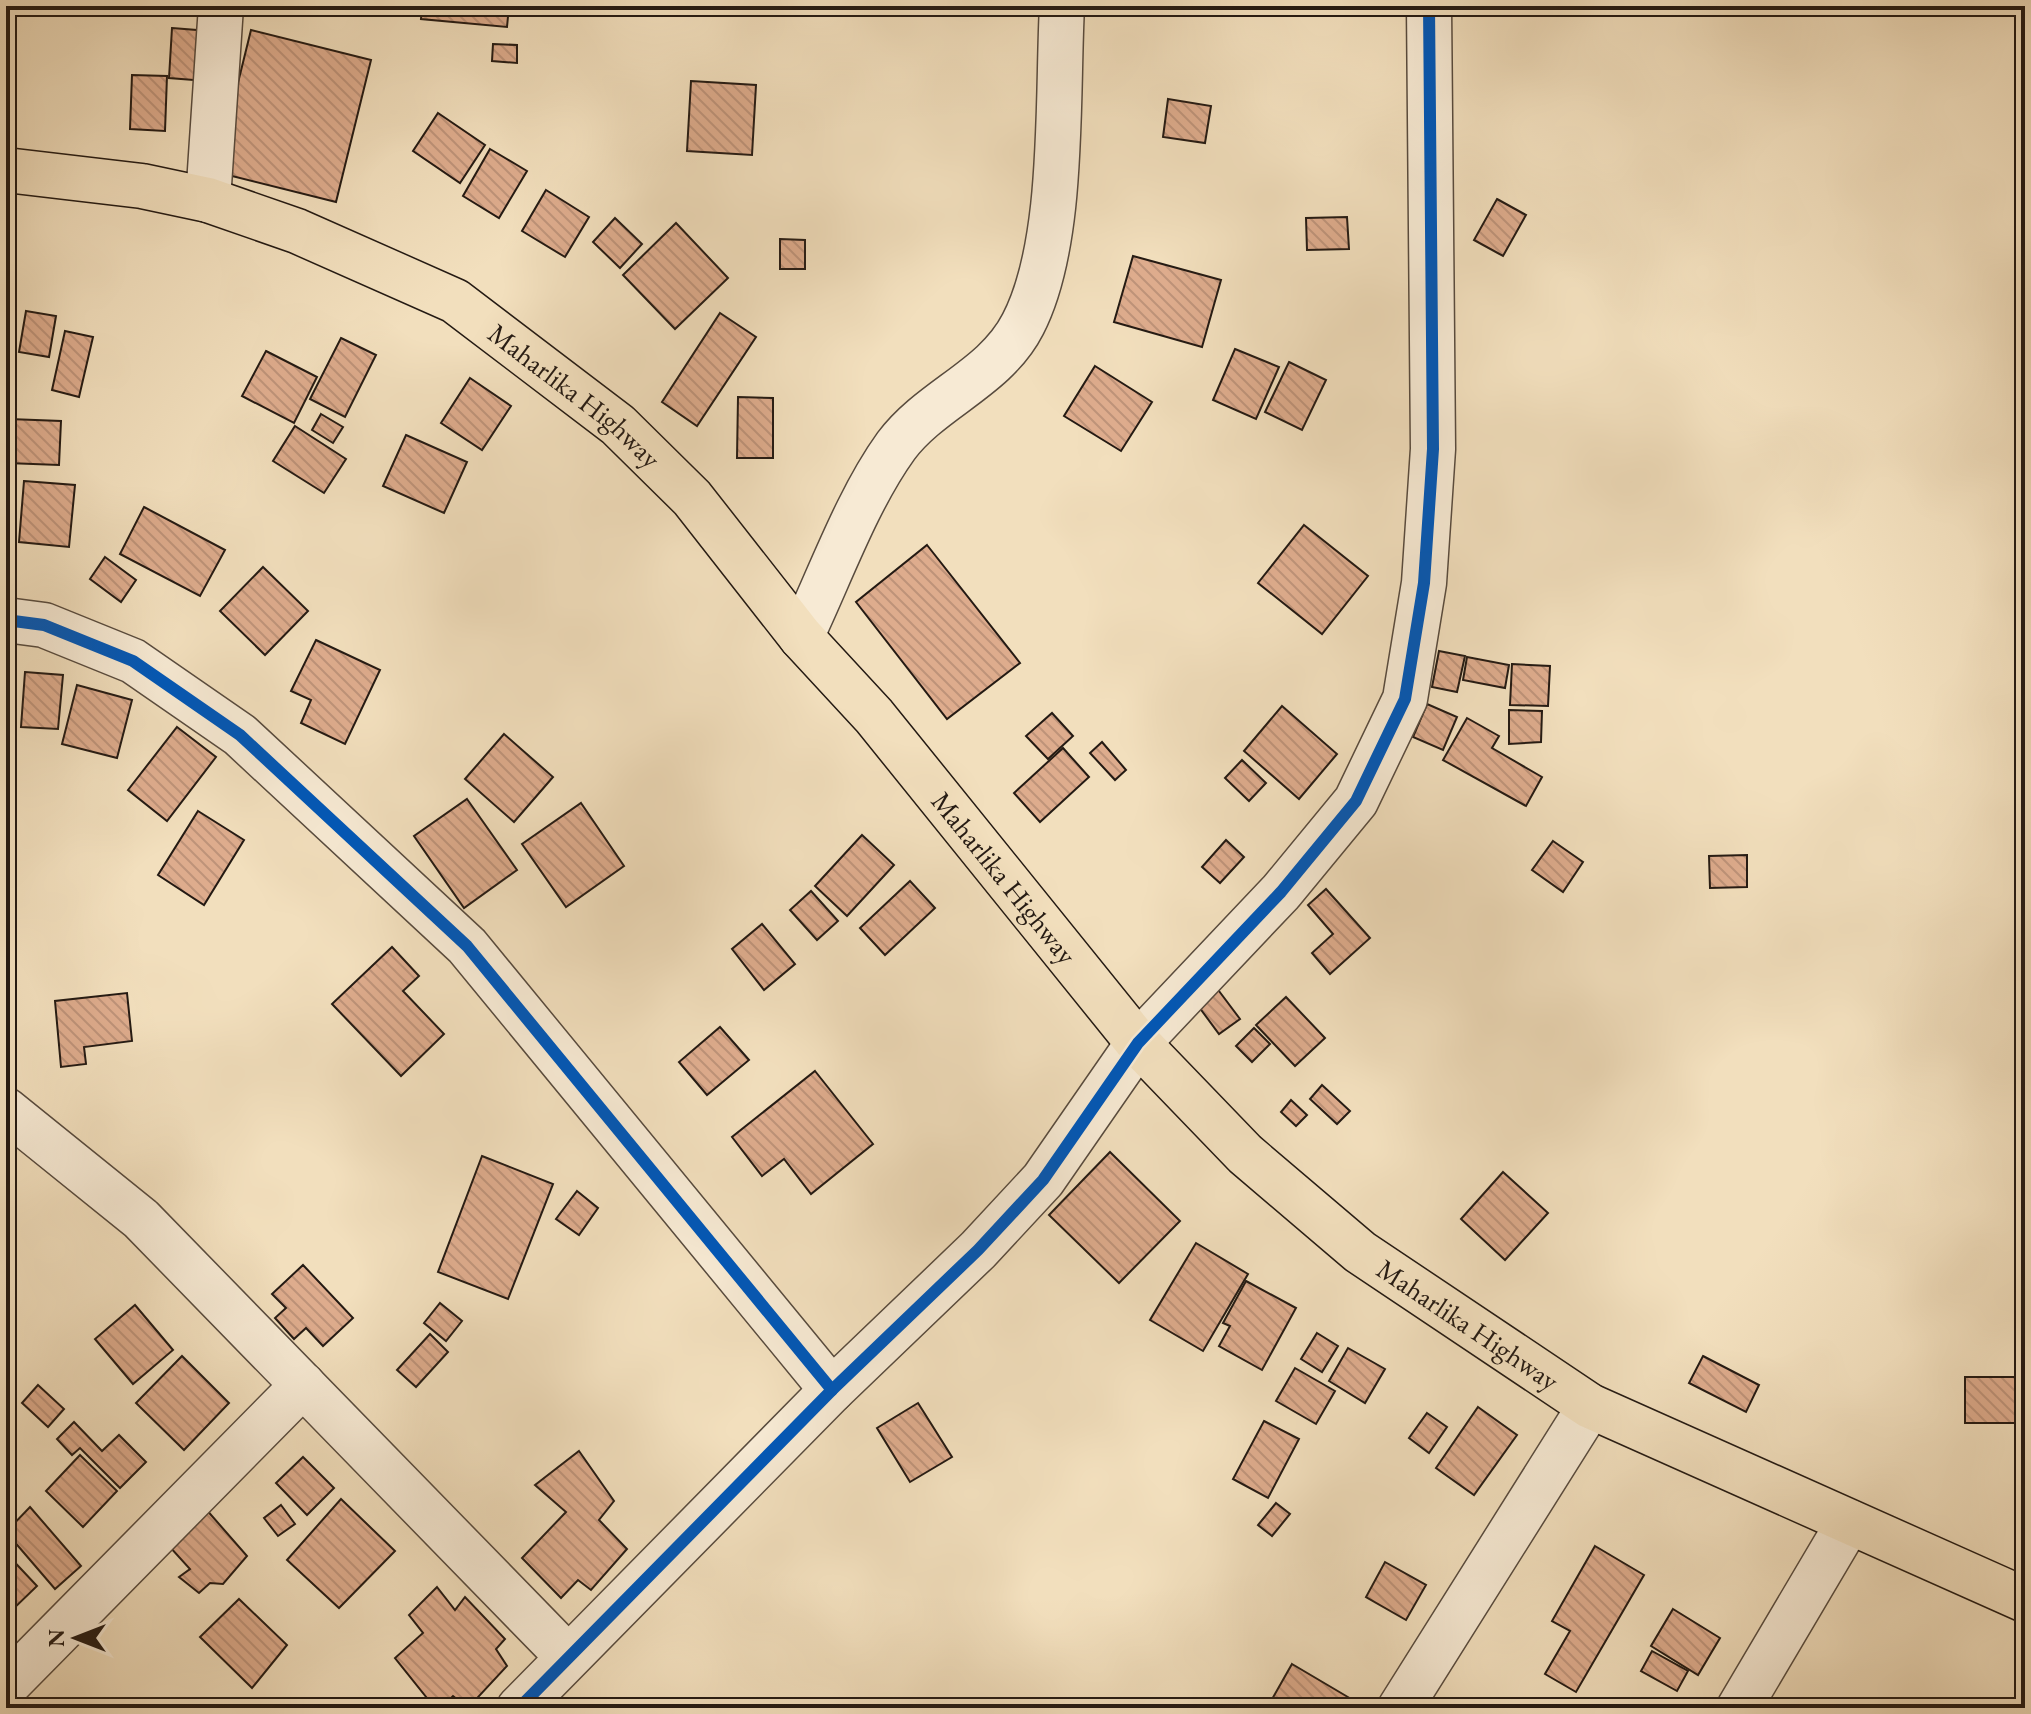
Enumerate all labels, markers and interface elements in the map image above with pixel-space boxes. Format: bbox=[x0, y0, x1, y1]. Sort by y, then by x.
street label: Maharlika Highway bbox=[481, 315, 669, 476]
street label: Maharlika Highway bbox=[924, 784, 1085, 972]
street label: Maharlika Highway bbox=[1370, 1250, 1567, 1399]
north arrow bbox=[36, 1598, 116, 1678]
text: N bbox=[42, 1629, 71, 1647]

